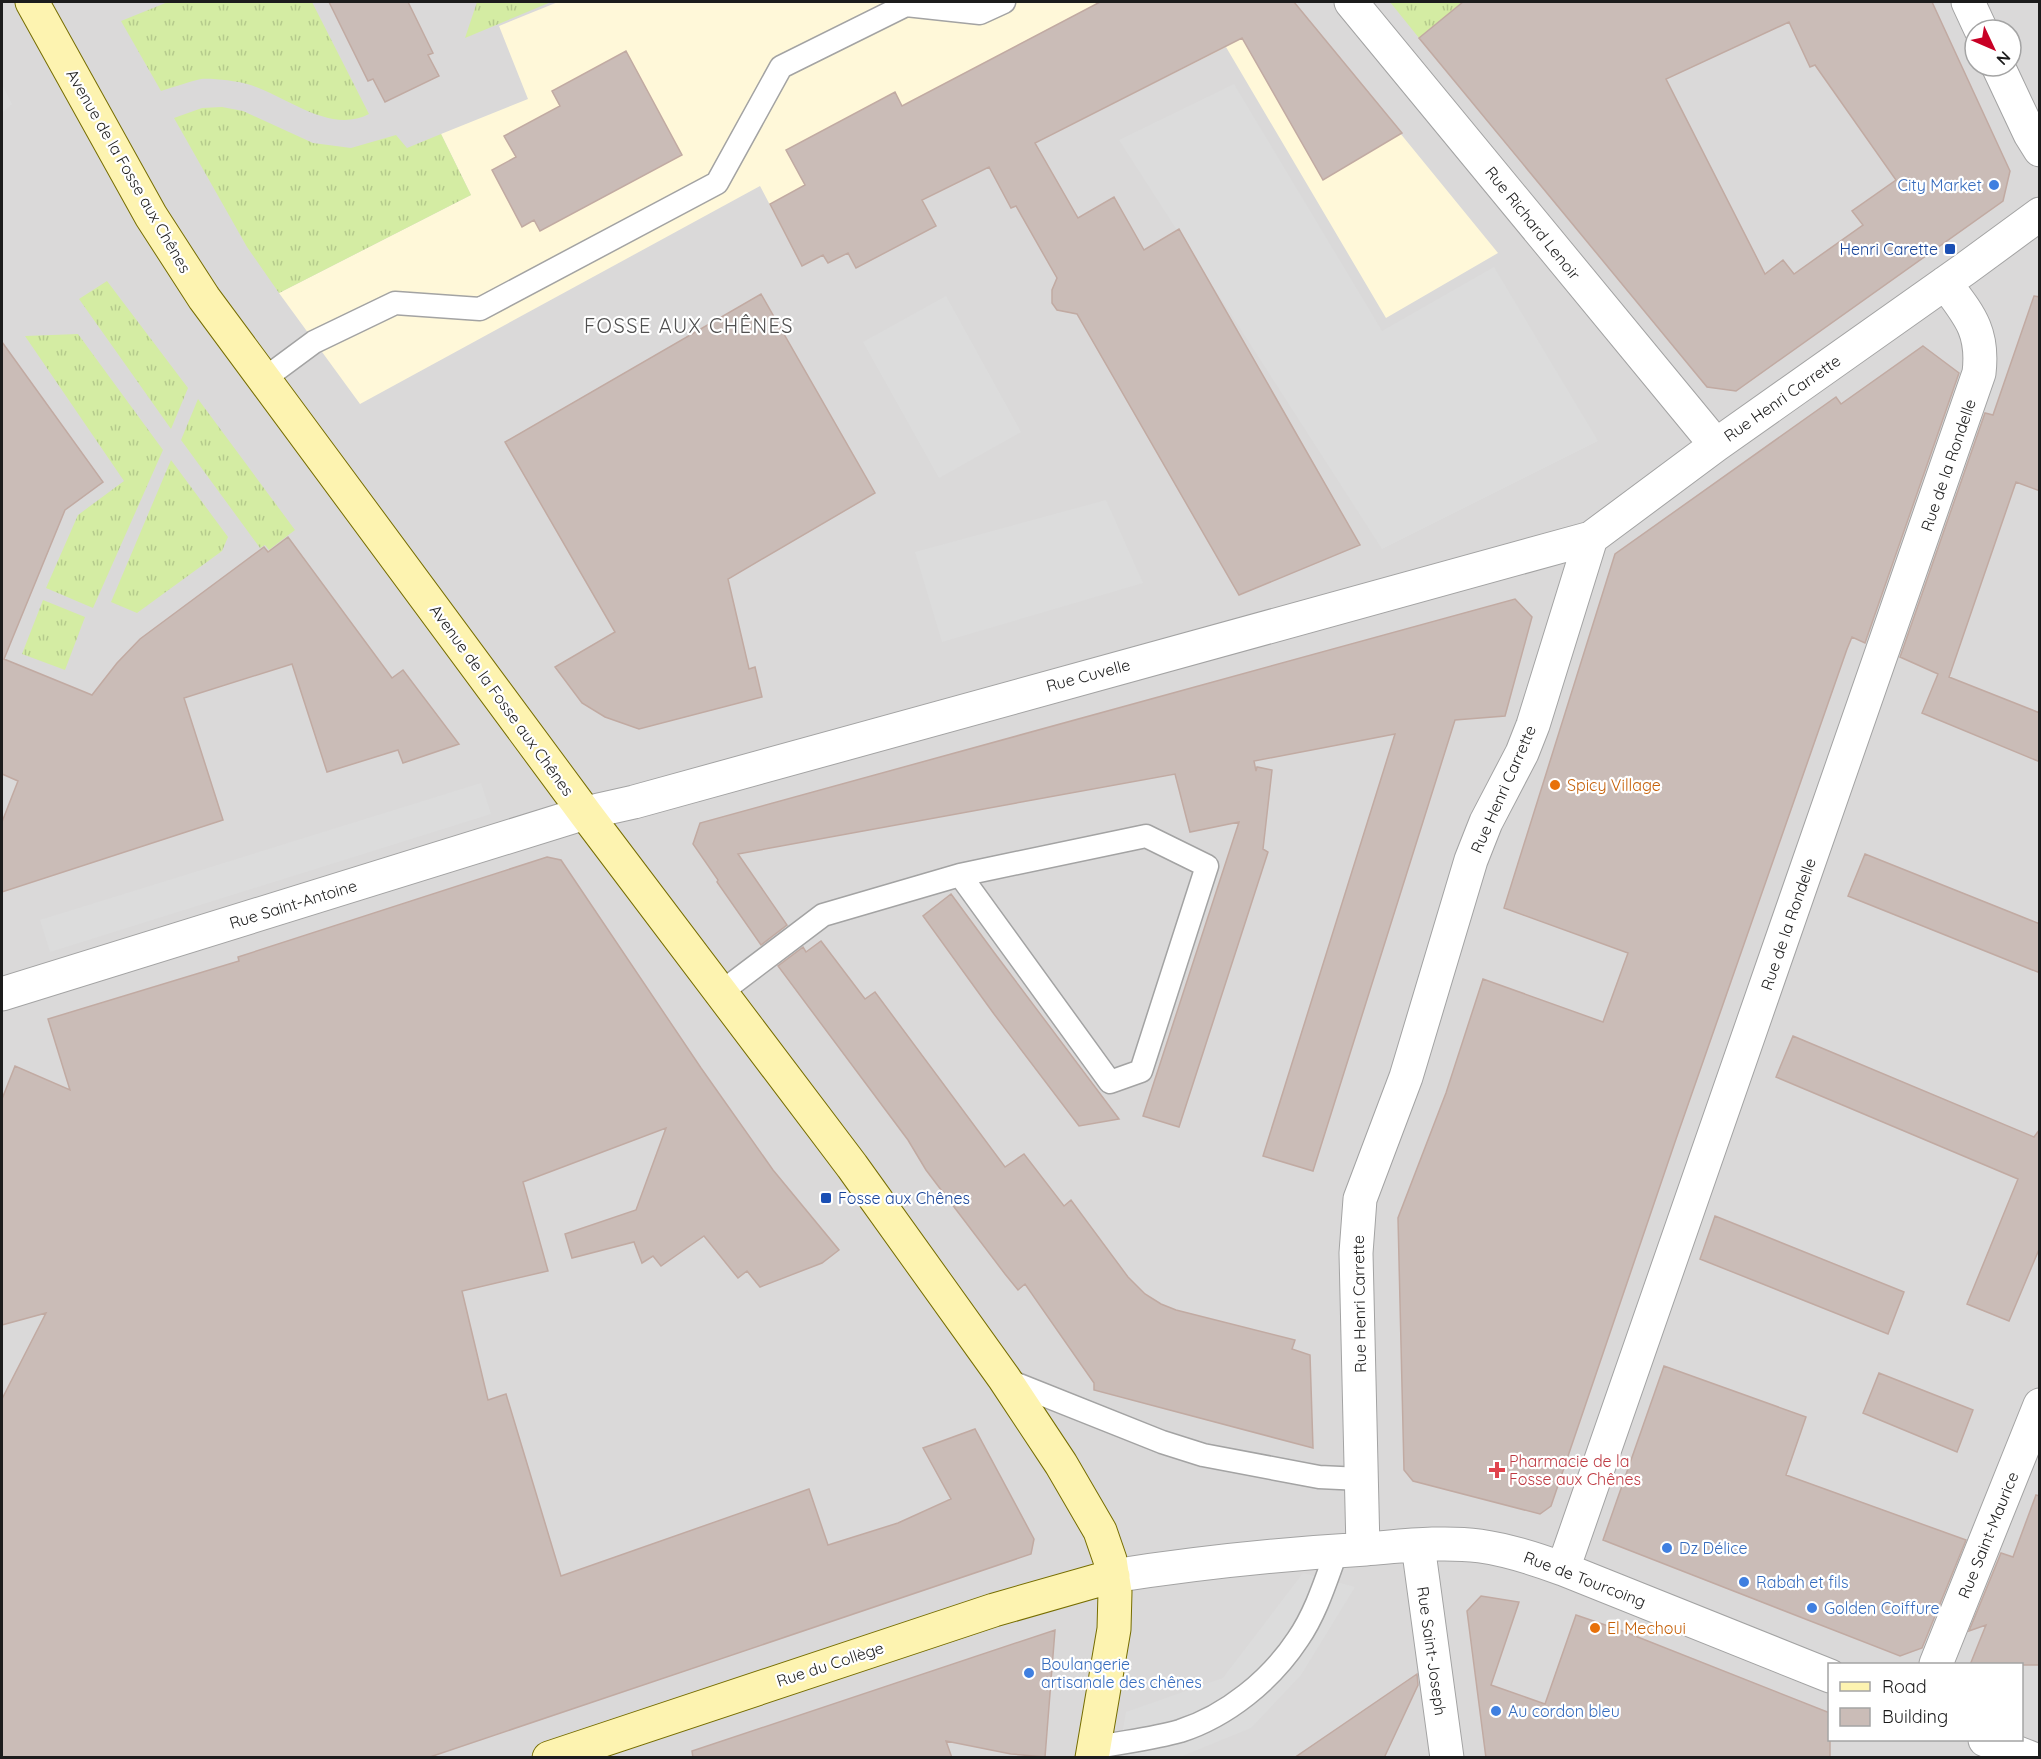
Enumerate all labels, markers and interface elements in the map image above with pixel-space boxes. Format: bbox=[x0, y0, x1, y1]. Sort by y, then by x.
north arrow bbox=[1963, 18, 2023, 78]
text: N bbox=[1993, 47, 2015, 70]
street label: Avenue de la Fosse aux Chênes bbox=[62, 66, 196, 276]
street label: Rue Richard Lenoir bbox=[1481, 162, 1585, 284]
place label: City Market bbox=[1897, 175, 1982, 195]
marker: City Market bbox=[1987, 178, 2001, 192]
place label: Henri Carette bbox=[1839, 239, 1938, 259]
marker: Henri Carette bbox=[1943, 242, 1957, 256]
district label: FOSSE AUX CHÊNES bbox=[584, 313, 794, 338]
street label: Rue Henri Carrette bbox=[1720, 350, 1844, 446]
street label: Rue de la Rondelle bbox=[1916, 396, 1980, 534]
street label: Avenue de la Fosse aux Chênes bbox=[426, 600, 578, 800]
street label: Rue Cuvelle bbox=[1044, 654, 1132, 696]
street label: Rue Henri Carrette bbox=[1466, 722, 1540, 856]
place label: Spicy Village bbox=[1567, 775, 1661, 795]
marker: Spicy Village bbox=[1548, 778, 1562, 792]
street label: Rue de la Rondelle bbox=[1756, 855, 1820, 993]
street label: Rue Saint-Antoine bbox=[227, 875, 359, 933]
place label: Fosse aux Chênes bbox=[838, 1188, 970, 1208]
marker: Fosse aux Chênes bbox=[819, 1191, 833, 1205]
street label: Rue Henri Carrette bbox=[1348, 1235, 1370, 1373]
place label: Pharmacie de la Fosse aux Chênes bbox=[1509, 1451, 1641, 1489]
marker: Pharmacie de la Fosse aux Chênes bbox=[1490, 1463, 1504, 1477]
street label: Rue Saint-Maurice bbox=[1953, 1469, 2023, 1601]
place label: Dz Délice bbox=[1679, 1538, 1748, 1558]
marker: Dz Délice bbox=[1660, 1541, 1674, 1555]
street label: Rue de Tourcoing bbox=[1521, 1547, 1649, 1611]
place label: Rabah et fils bbox=[1756, 1572, 1849, 1592]
marker: Rabah et fils bbox=[1737, 1575, 1751, 1589]
street label: Rue Saint-Joseph bbox=[1413, 1585, 1451, 1717]
place label: Golden Coiffure bbox=[1824, 1598, 1940, 1618]
marker: Golden Coiffure bbox=[1805, 1601, 1819, 1615]
place label: El Mechoui bbox=[1607, 1618, 1686, 1638]
marker: El Mechoui bbox=[1588, 1621, 1602, 1635]
street label: Rue du Collège bbox=[774, 1637, 886, 1691]
place label: Boulangerie artisanale des chênes bbox=[1041, 1654, 1202, 1692]
legend bbox=[1828, 1663, 2023, 1741]
marker: Boulangerie artisanale des chênes bbox=[1022, 1666, 1036, 1680]
text: Road bbox=[1882, 1675, 1927, 1698]
place label: Au cordon bleu bbox=[1508, 1701, 1620, 1721]
marker: Au cordon bleu bbox=[1489, 1704, 1503, 1718]
text: Building bbox=[1882, 1705, 1948, 1728]

